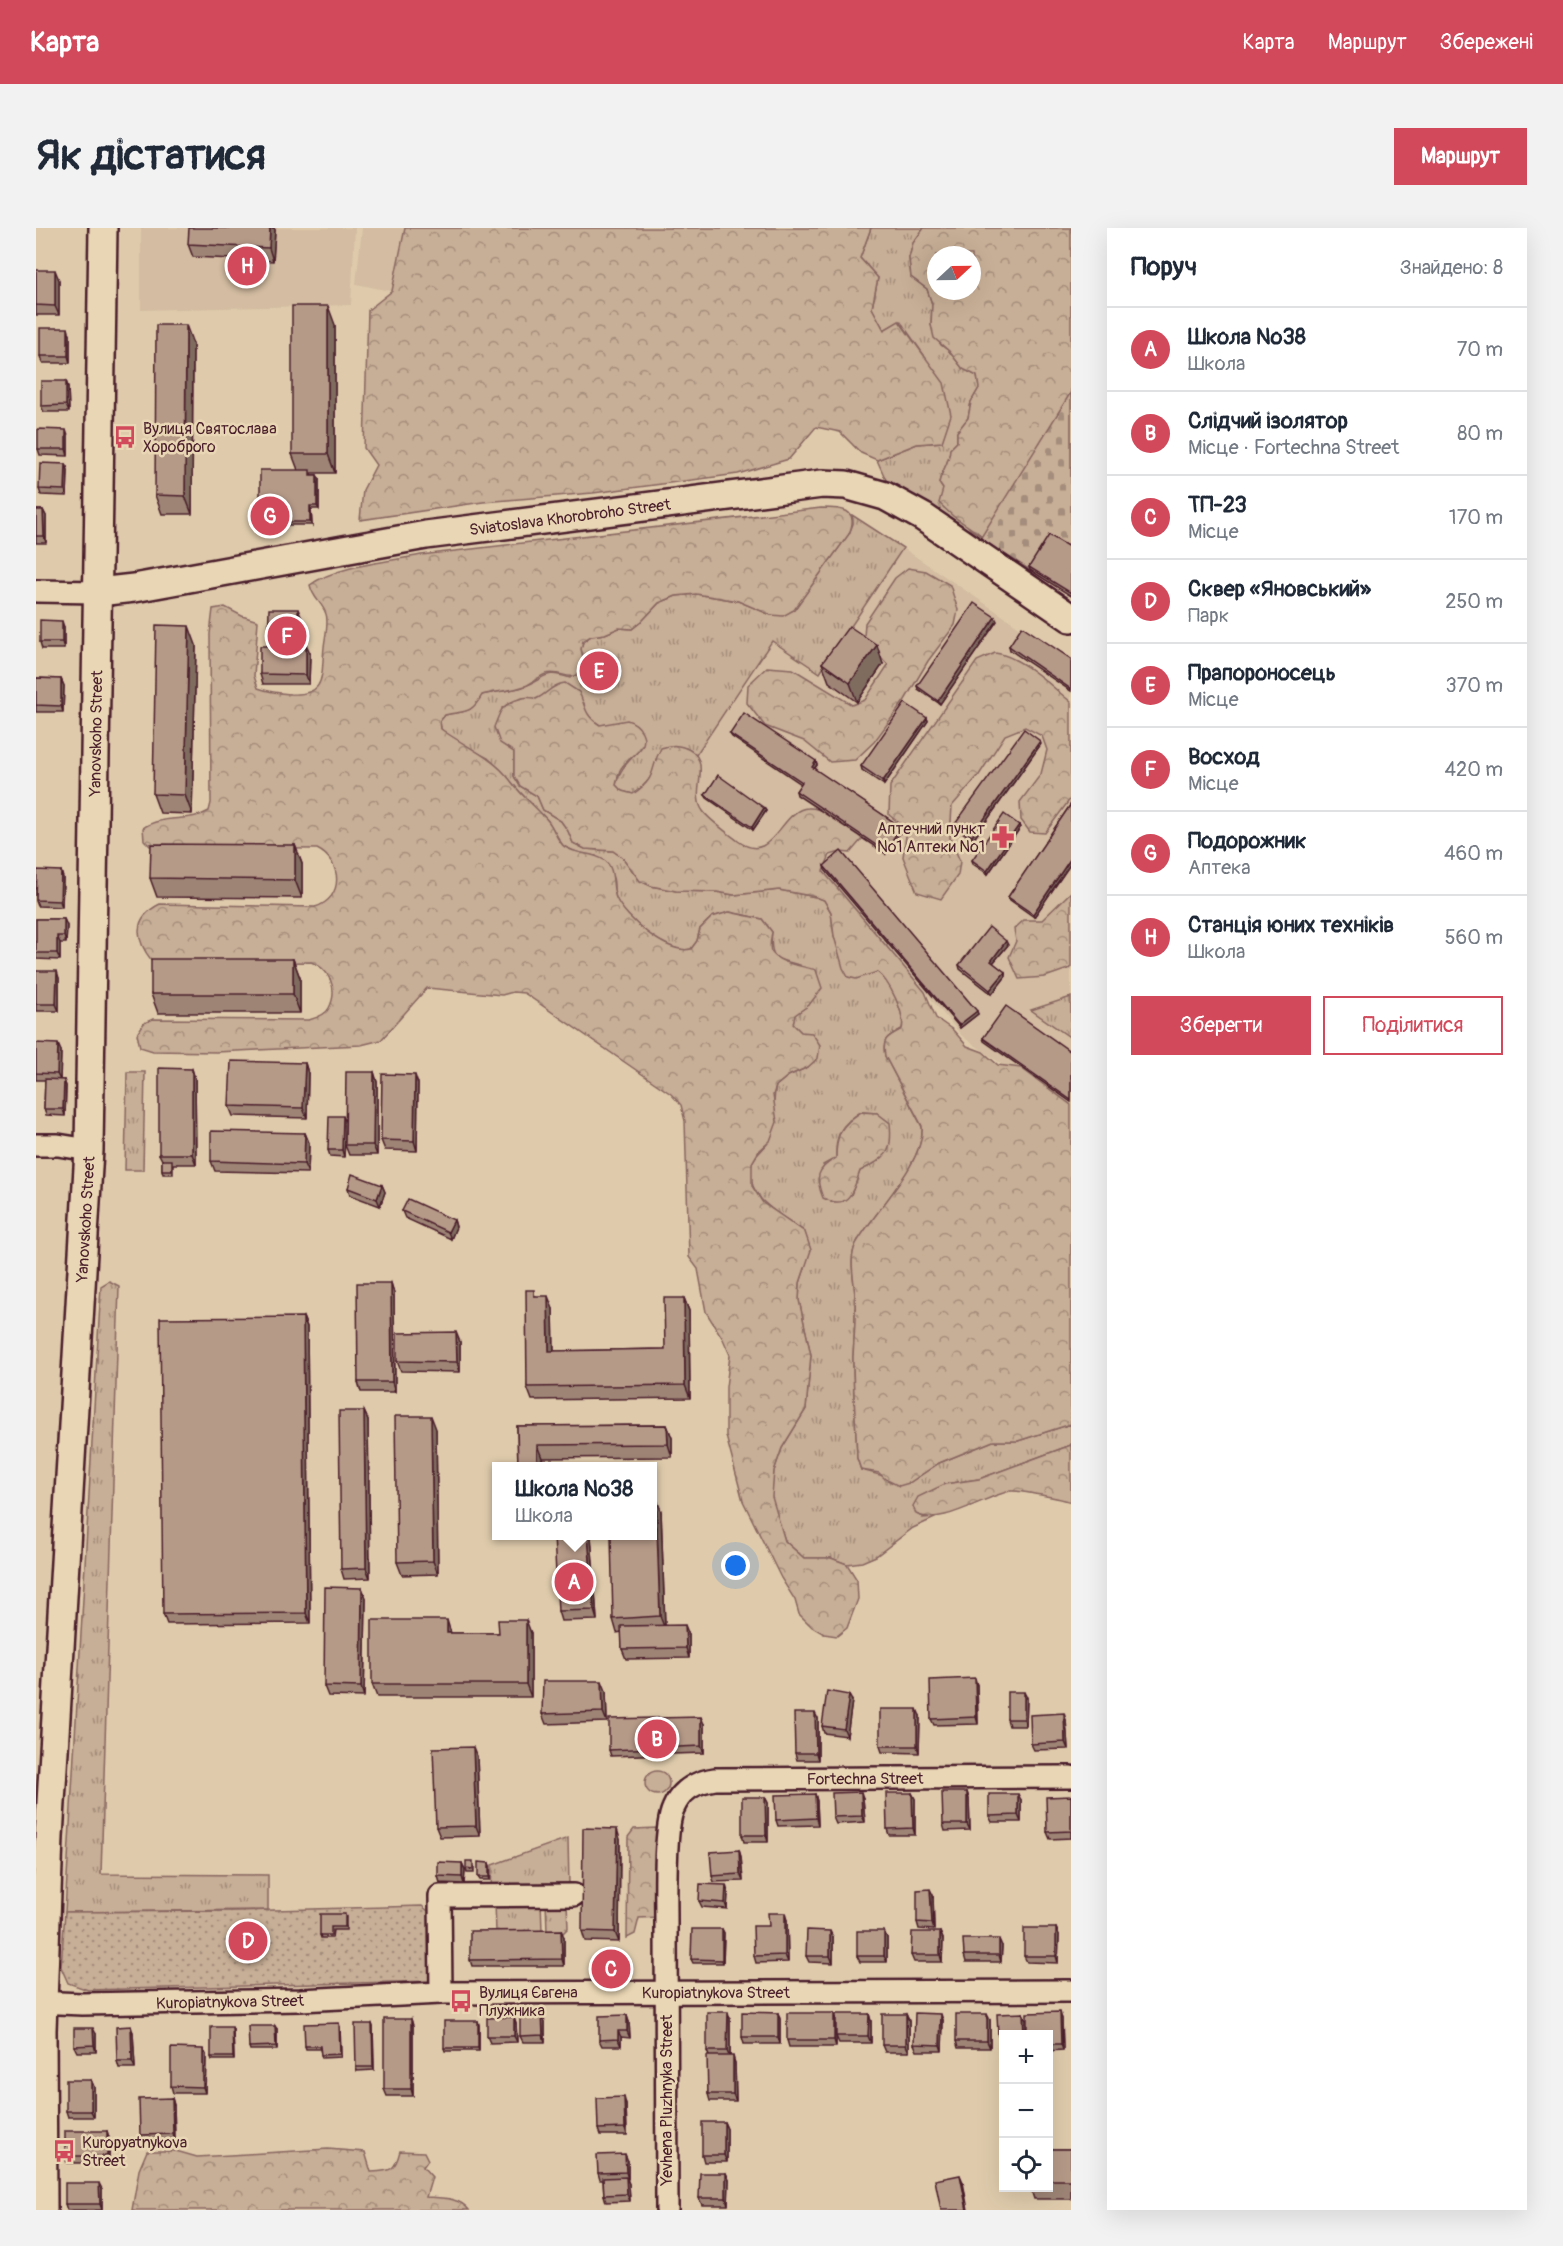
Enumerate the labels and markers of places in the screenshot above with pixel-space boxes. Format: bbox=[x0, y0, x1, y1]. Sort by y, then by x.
pin: H bbox=[228, 243, 266, 288]
place label: Вулиця Святослава Хороброго bbox=[143, 419, 277, 457]
bus stop icon: Вулиця Святослава Хороброго bbox=[112, 424, 138, 450]
pin: G bbox=[250, 494, 290, 538]
pin: F bbox=[268, 614, 306, 658]
pin: E bbox=[580, 648, 618, 694]
place label: Аптечний пункт №1 Аптеки №1 bbox=[877, 819, 985, 857]
pharmacy icon: Аптечний пункт №1 Аптеки №1 bbox=[990, 824, 1016, 850]
pin: A bbox=[554, 1560, 594, 1604]
pin: B bbox=[638, 1716, 676, 1762]
pin: D bbox=[228, 1918, 268, 1964]
pin: C bbox=[592, 1946, 630, 1992]
place label: Вулиця Євгена Плужника bbox=[479, 1983, 578, 2021]
bus stop icon: Вулиця Євгена Плужника bbox=[448, 1988, 474, 2014]
place label: Kuropyatnykova Street bbox=[82, 2133, 187, 2171]
bus stop icon: Kuropyatnykova Street bbox=[51, 2138, 77, 2164]

